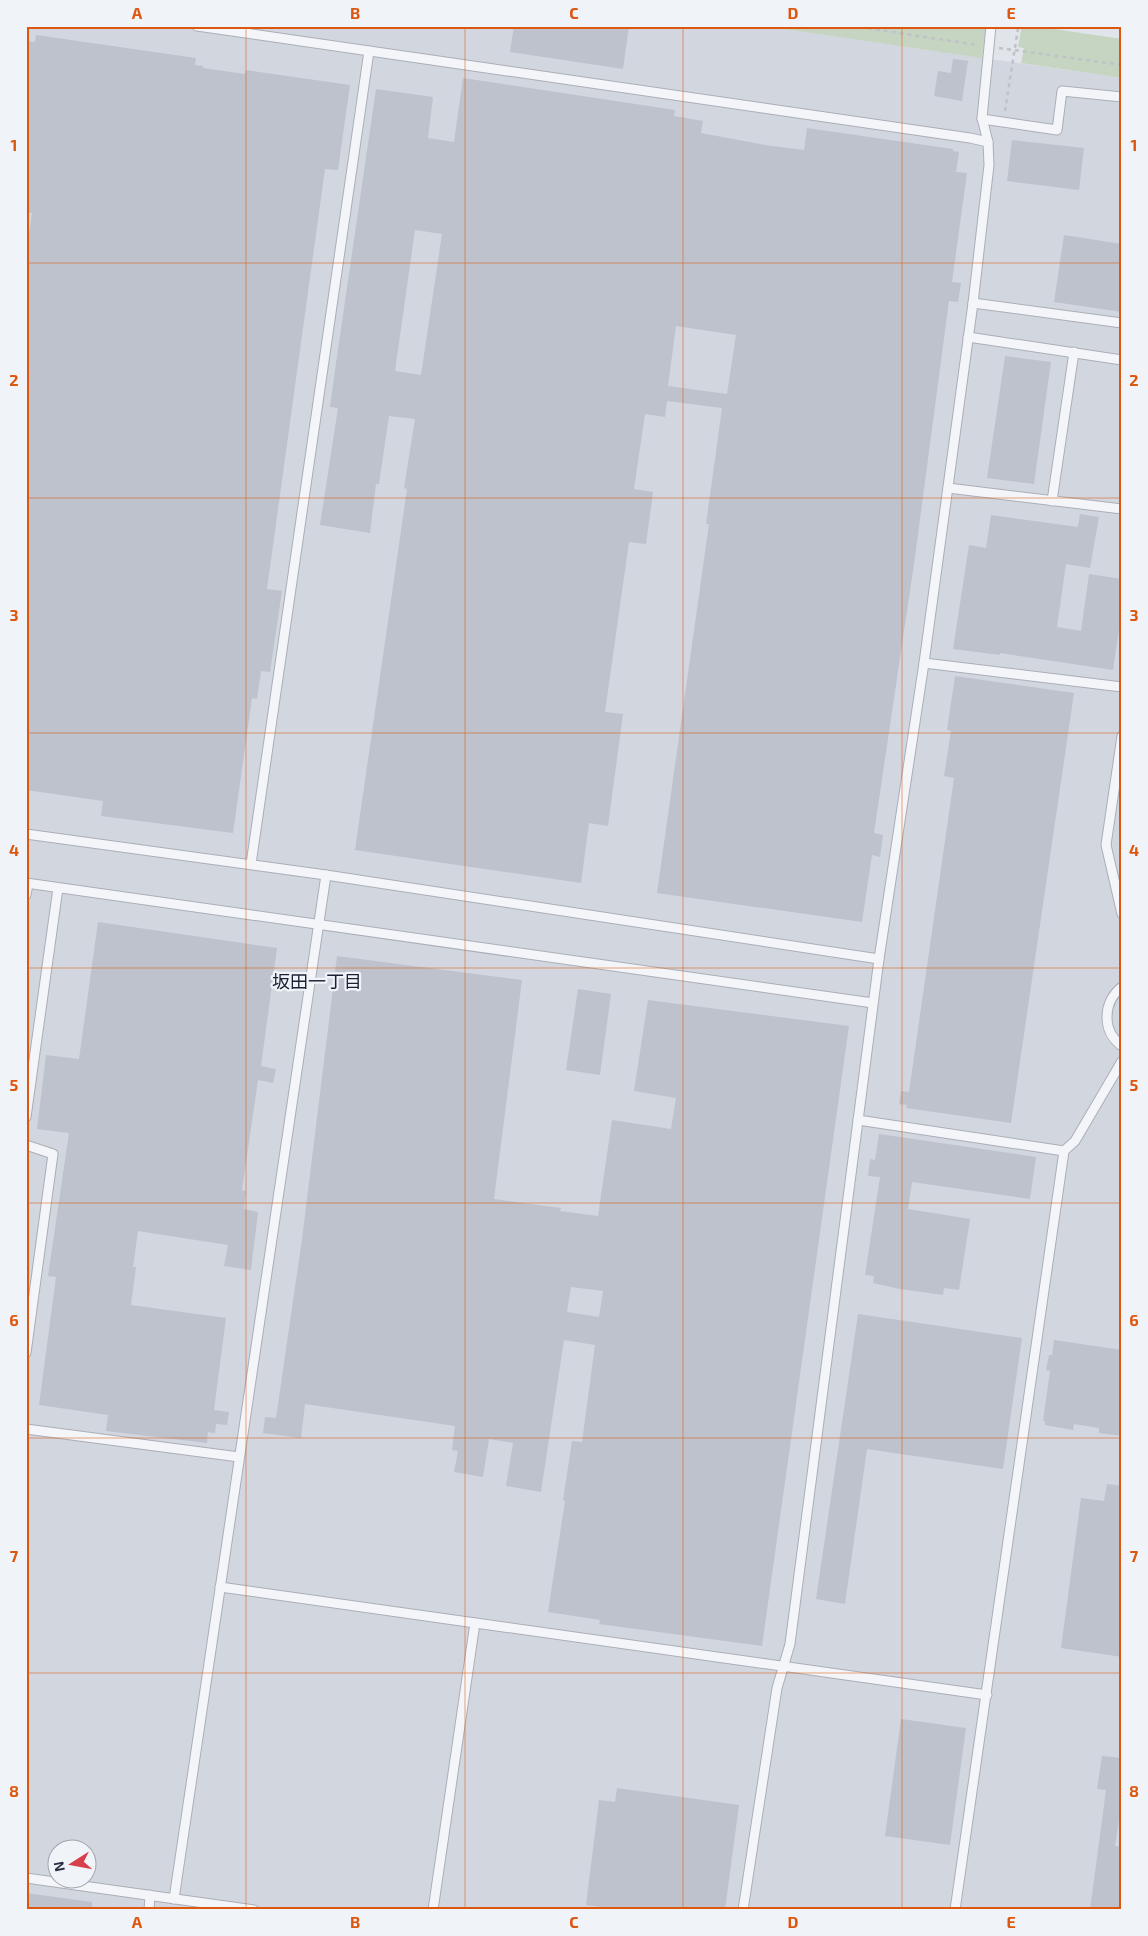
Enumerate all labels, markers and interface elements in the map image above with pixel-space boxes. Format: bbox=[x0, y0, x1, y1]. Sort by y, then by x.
text: A bbox=[132, 3, 143, 22]
text: B bbox=[350, 3, 360, 22]
text: C bbox=[569, 3, 579, 22]
text: D bbox=[788, 3, 799, 22]
text: E bbox=[1006, 3, 1016, 22]
text: 1 bbox=[11, 135, 17, 154]
text: 1 bbox=[1131, 135, 1137, 154]
text: 2 bbox=[9, 370, 19, 389]
text: 2 bbox=[1129, 370, 1139, 389]
text: 3 bbox=[9, 605, 19, 624]
text: 3 bbox=[1129, 605, 1139, 624]
text: 4 bbox=[9, 840, 19, 859]
text: 4 bbox=[1129, 840, 1139, 859]
district label: 坂田一丁目 bbox=[272, 970, 362, 992]
text: 5 bbox=[10, 1075, 19, 1094]
text: 5 bbox=[1130, 1075, 1139, 1094]
text: 6 bbox=[9, 1310, 19, 1329]
text: 6 bbox=[1129, 1310, 1139, 1329]
text: 7 bbox=[10, 1546, 19, 1565]
text: 7 bbox=[1130, 1546, 1139, 1565]
text: 8 bbox=[9, 1781, 19, 1800]
text: 8 bbox=[1129, 1781, 1139, 1800]
north arrow bbox=[48, 1838, 98, 1888]
text: N bbox=[49, 1860, 68, 1873]
text: A bbox=[132, 1912, 143, 1931]
text: B bbox=[350, 1912, 360, 1931]
text: C bbox=[569, 1912, 579, 1931]
text: D bbox=[788, 1912, 799, 1931]
text: E bbox=[1006, 1912, 1016, 1931]

